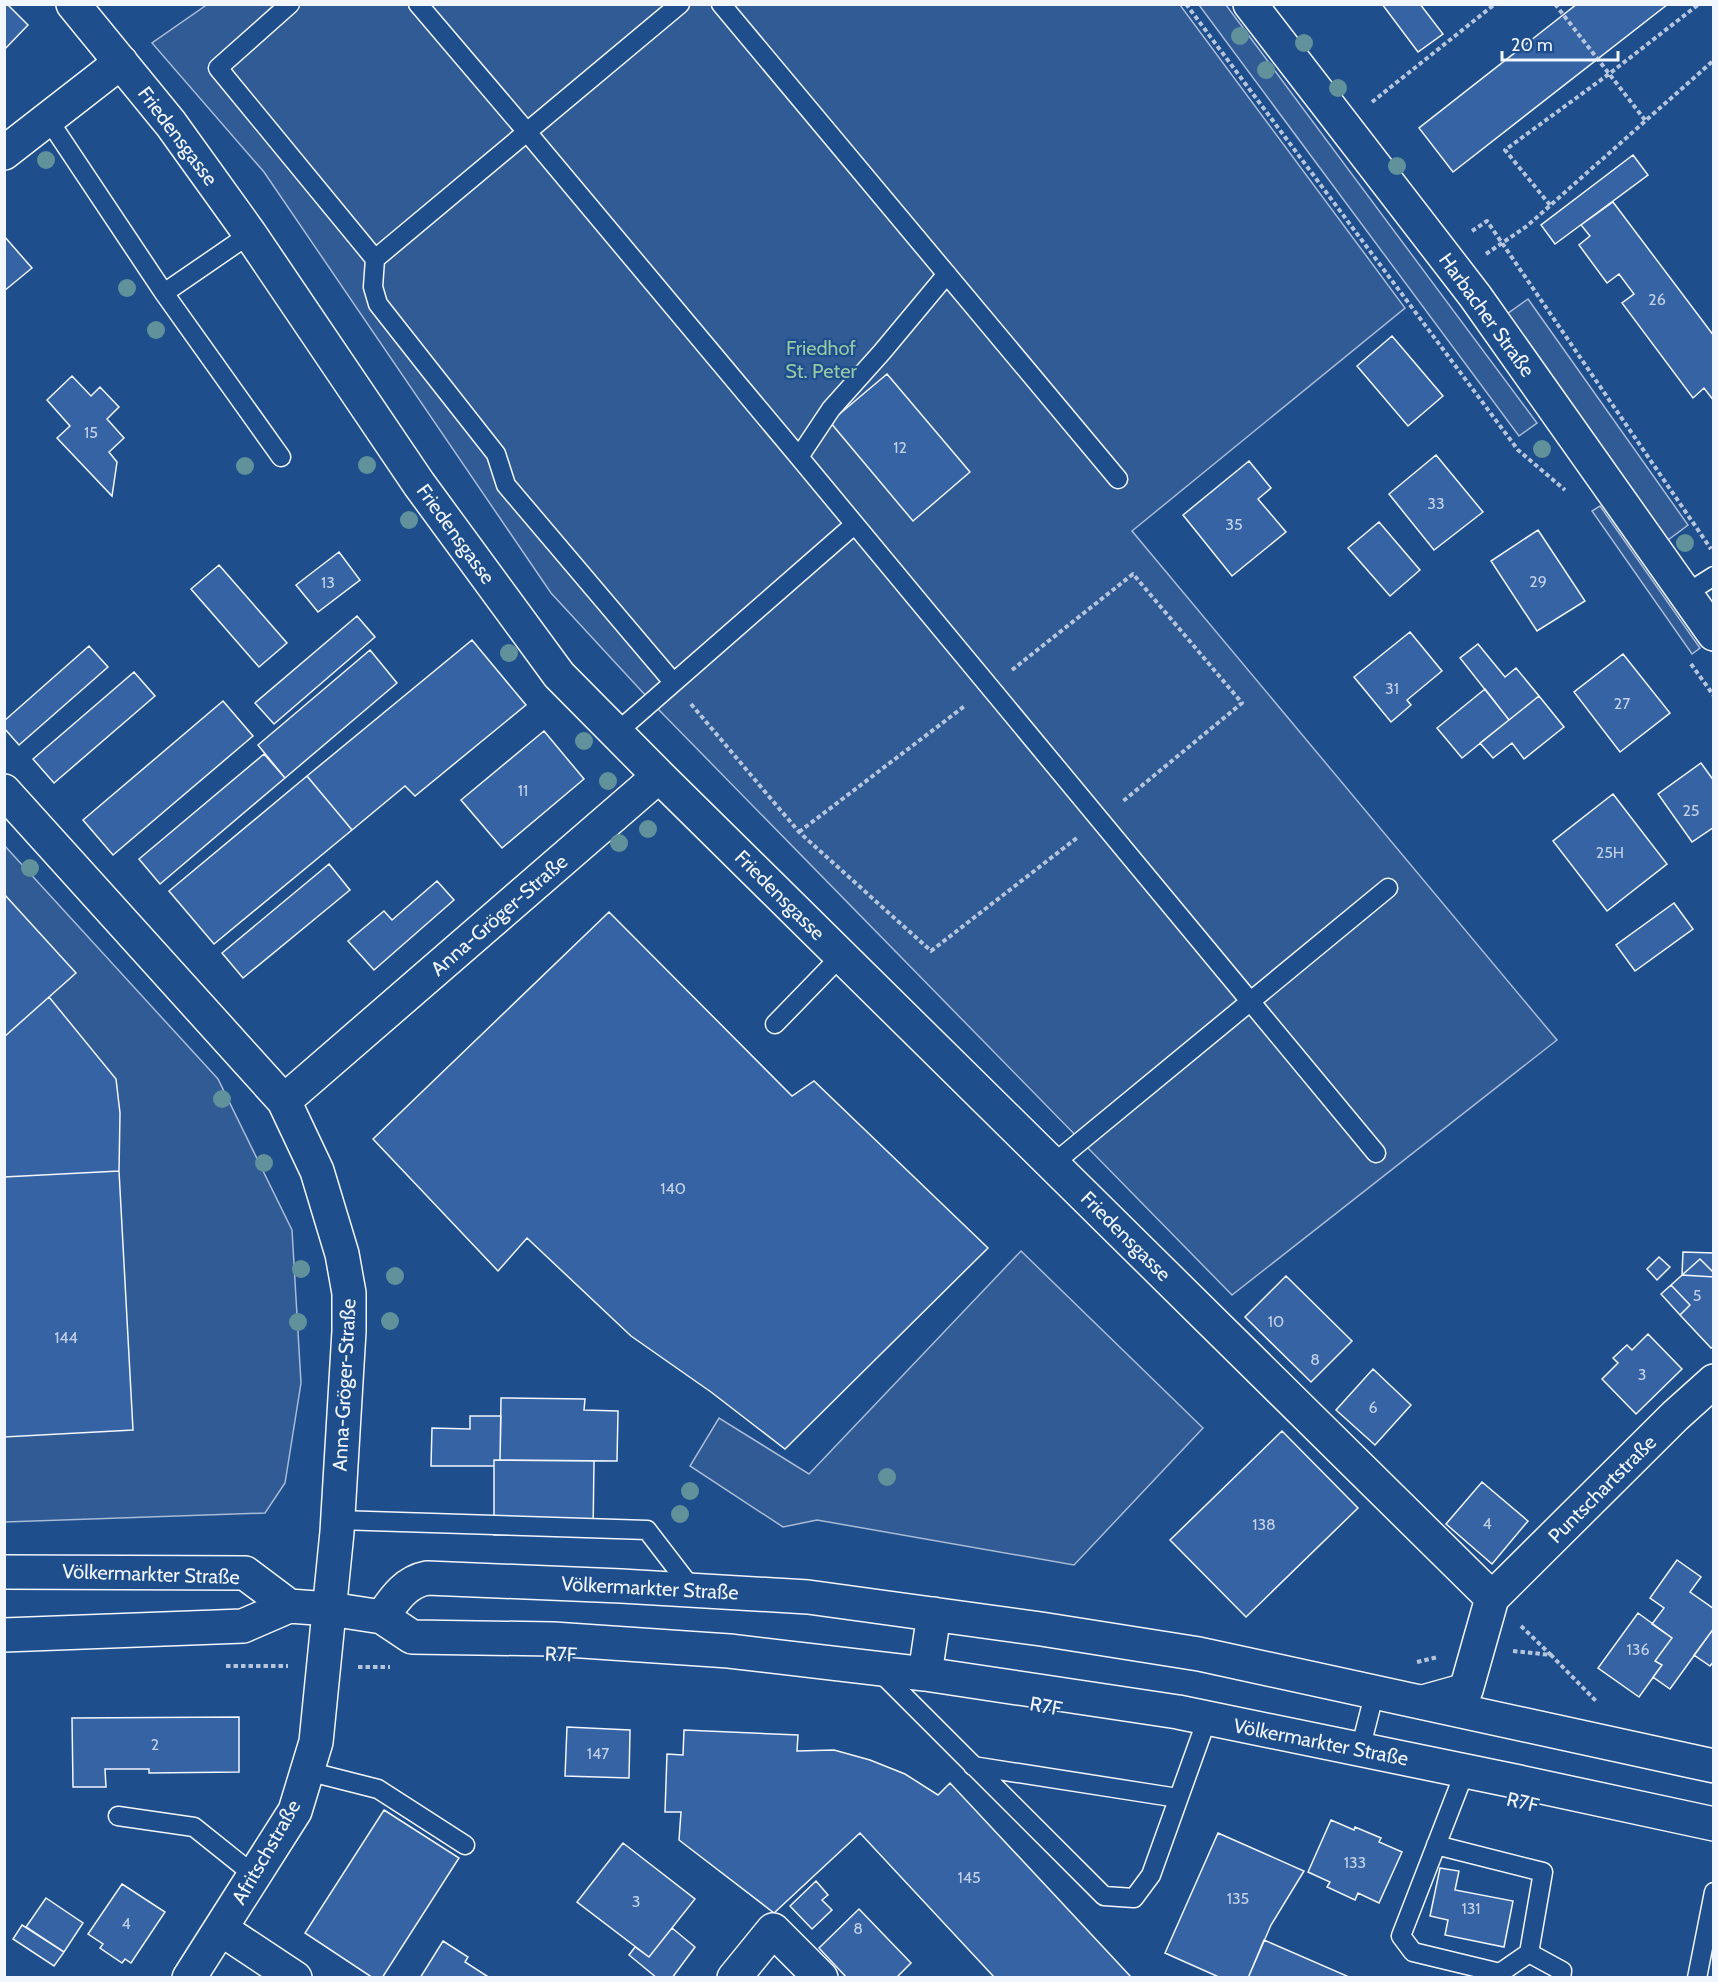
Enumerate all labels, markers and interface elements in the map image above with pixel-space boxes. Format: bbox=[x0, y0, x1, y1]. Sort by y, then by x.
scale bar bbox=[1502, 24, 1618, 62]
text: 20 m bbox=[1511, 34, 1553, 56]
street label: Friedensgasse bbox=[133, 82, 223, 190]
street label: Harbacher Straße bbox=[1434, 248, 1540, 382]
house number: 26 bbox=[1648, 290, 1666, 309]
park label: Friedhof St. Peter bbox=[785, 336, 857, 383]
house number: 15 bbox=[84, 423, 98, 442]
house number: 12 bbox=[893, 438, 907, 457]
street label: Friedensgasse bbox=[412, 479, 500, 589]
house number: 33 bbox=[1427, 494, 1445, 513]
house number: 35 bbox=[1225, 515, 1243, 534]
house number: 29 bbox=[1529, 572, 1547, 591]
house number: 13 bbox=[321, 573, 335, 592]
house number: 31 bbox=[1385, 679, 1399, 698]
house number: 27 bbox=[1614, 694, 1630, 713]
house number: 11 bbox=[518, 781, 528, 800]
house number: 25 bbox=[1682, 801, 1700, 820]
house number: 25H bbox=[1596, 843, 1624, 862]
street label: Friedensgasse bbox=[730, 845, 830, 945]
street label: Anna-Gröger-Straße bbox=[426, 849, 572, 981]
house number: 140 bbox=[660, 1179, 686, 1198]
street label: Friedensgasse bbox=[1076, 1186, 1176, 1286]
house number: 5 bbox=[1693, 1286, 1701, 1305]
street label: Anna-Gröger-Straße bbox=[327, 1298, 361, 1472]
house number: 10 bbox=[1268, 1312, 1284, 1331]
house number: 144 bbox=[54, 1328, 78, 1347]
house number: 8 bbox=[1310, 1350, 1320, 1369]
house number: 3 bbox=[1638, 1365, 1646, 1384]
house number: 6 bbox=[1368, 1398, 1378, 1417]
street label: Puntschartstraße bbox=[1543, 1430, 1661, 1548]
house number: 4 bbox=[1482, 1514, 1492, 1533]
house number: 138 bbox=[1252, 1515, 1276, 1534]
street label: Völkermarkter Straße bbox=[62, 1559, 240, 1589]
street label: Völkermarkter Straße bbox=[561, 1571, 739, 1605]
house number: 136 bbox=[1627, 1640, 1649, 1659]
street label: R7F bbox=[544, 1641, 578, 1667]
street label: R7F bbox=[1028, 1691, 1065, 1721]
street label: Völkermarkter Straße bbox=[1232, 1713, 1410, 1771]
house number: 2 bbox=[151, 1735, 159, 1754]
house number: 147 bbox=[587, 1744, 609, 1763]
street label: R7F bbox=[1504, 1787, 1542, 1817]
street label: Afritschstraße bbox=[226, 1795, 306, 1909]
house number: 133 bbox=[1344, 1853, 1366, 1872]
house number: 145 bbox=[957, 1868, 981, 1887]
house number: 135 bbox=[1227, 1889, 1249, 1908]
house number: 3 bbox=[632, 1892, 640, 1911]
house number: 131 bbox=[1461, 1899, 1481, 1918]
house number: 4 bbox=[121, 1914, 131, 1933]
house number: 8 bbox=[853, 1919, 863, 1938]

